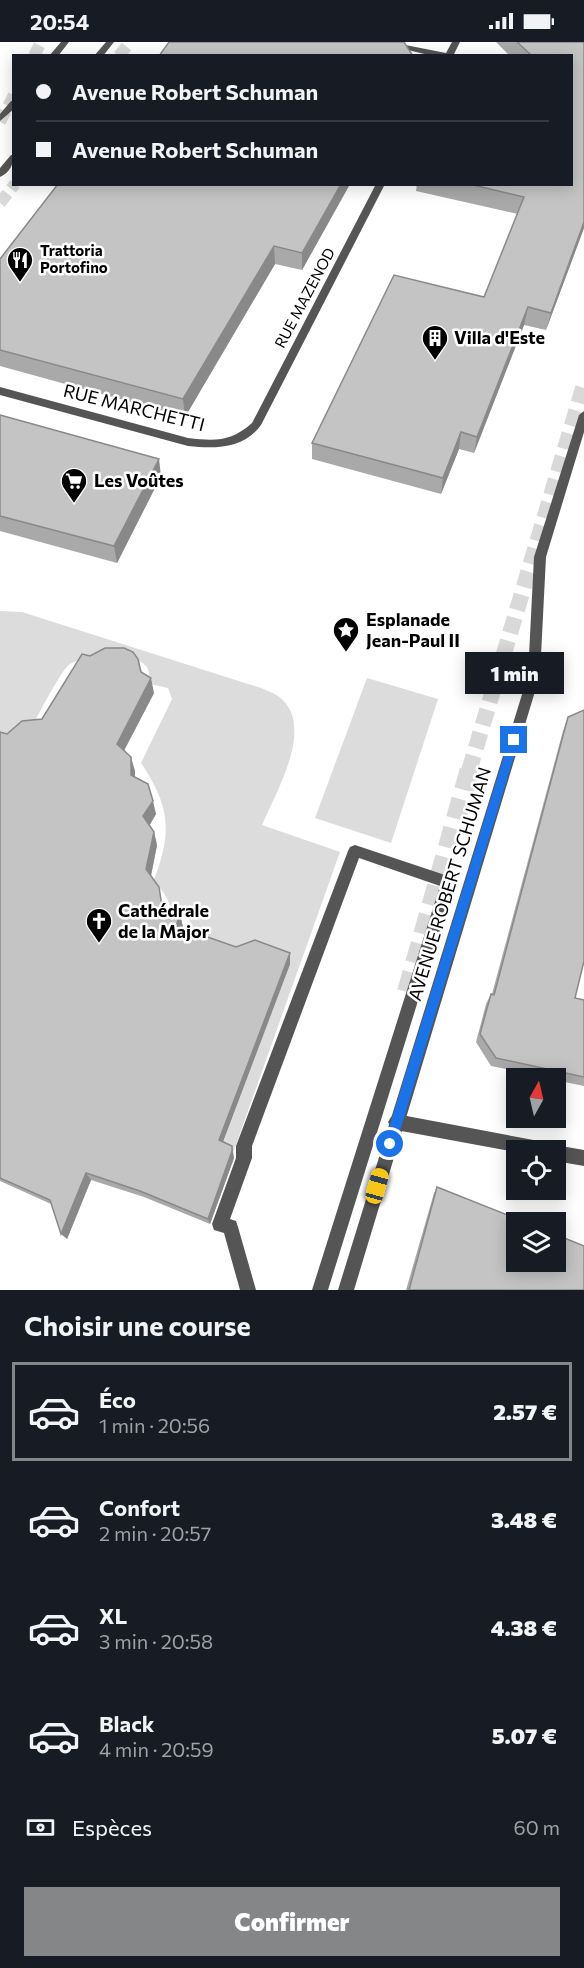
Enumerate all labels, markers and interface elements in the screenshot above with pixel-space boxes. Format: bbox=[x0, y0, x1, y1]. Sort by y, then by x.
text: 20:54 bbox=[30, 8, 89, 35]
text: Avenue Robert Schuman bbox=[72, 78, 318, 105]
text: Avenue Robert Schuman bbox=[72, 136, 318, 163]
place label: Trattoria Portofino bbox=[40, 241, 108, 276]
street label: RUE MAZENOD bbox=[270, 244, 338, 351]
restaurant icon: Trattoria Portofino bbox=[5, 245, 35, 283]
building icon: Villa d'Este bbox=[420, 323, 450, 361]
place label: Villa d'Este bbox=[454, 326, 545, 348]
street label: RUE MARCHETTI bbox=[61, 379, 207, 435]
supermarket icon: Les Voûtes bbox=[59, 466, 89, 504]
place label: Les Voûtes bbox=[94, 469, 184, 491]
place label: Esplanade Jean-Paul II bbox=[366, 608, 460, 651]
place icon: Esplanade Jean-Paul II bbox=[331, 615, 361, 653]
callout: 1 min bbox=[464, 653, 564, 695]
text: 1 min bbox=[490, 661, 539, 685]
route end bbox=[500, 726, 527, 753]
street label: AVENUE ROBERT SCHUMAN bbox=[403, 764, 495, 1003]
place label: Cathédrale de la Major bbox=[118, 899, 210, 942]
church icon: Cathédrale de la Major bbox=[84, 906, 114, 944]
north arrow bbox=[506, 1068, 566, 1128]
map controls bbox=[506, 1068, 566, 1272]
route start bbox=[376, 1130, 403, 1157]
button: locate bbox=[506, 1140, 566, 1200]
car bbox=[363, 1166, 391, 1206]
button: layers bbox=[506, 1212, 566, 1272]
text: Choisir une course bbox=[24, 1309, 251, 1342]
icon: car bbox=[27, 1385, 81, 1439]
text: Éco bbox=[99, 1386, 136, 1413]
text: 2.57 € bbox=[493, 1398, 557, 1425]
text: 1 min · 20:56 bbox=[99, 1413, 210, 1437]
icon: car bbox=[27, 1493, 81, 1547]
text: Confort bbox=[99, 1494, 180, 1521]
text: 3.48 € bbox=[491, 1506, 557, 1533]
text: 2 min · 20:57 bbox=[99, 1521, 211, 1545]
icon: car bbox=[27, 1601, 81, 1655]
text: XL bbox=[99, 1602, 127, 1629]
text: 4.38 € bbox=[491, 1614, 557, 1641]
text: 3 min · 20:58 bbox=[99, 1629, 213, 1653]
icon: car bbox=[27, 1709, 81, 1763]
text: Black bbox=[99, 1710, 154, 1737]
text: 5.07 € bbox=[492, 1722, 557, 1749]
text: 4 min · 20:59 bbox=[99, 1737, 214, 1761]
icon: cash bbox=[24, 1811, 57, 1844]
text: Espèces bbox=[72, 1814, 152, 1841]
text: 60 m bbox=[514, 1815, 560, 1839]
button: Confirmer bbox=[24, 1887, 560, 1956]

